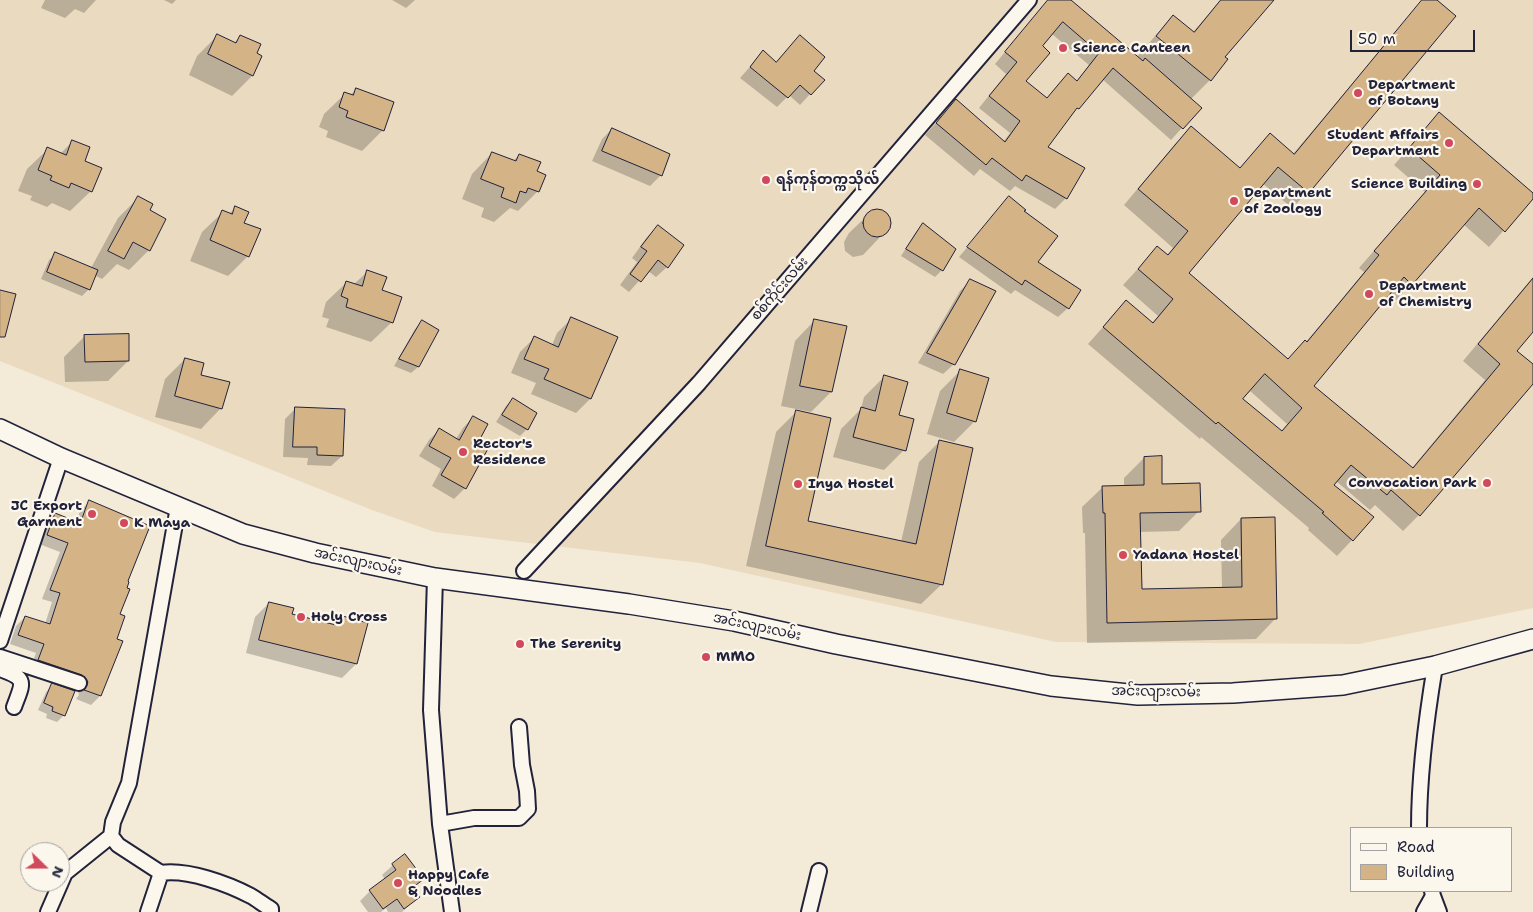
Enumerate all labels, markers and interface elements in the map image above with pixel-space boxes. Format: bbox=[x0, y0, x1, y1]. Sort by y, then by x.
scale bar bbox=[1353, 20, 1478, 52]
text: 50 m bbox=[1358, 29, 1396, 49]
place label: Science Canteen bbox=[1073, 40, 1191, 56]
marker: Science Canteen bbox=[1057, 42, 1069, 54]
place label: Department of Botany bbox=[1368, 77, 1455, 110]
marker: Department of Botany bbox=[1352, 87, 1364, 99]
place label: Student Affairs Department bbox=[1327, 127, 1439, 160]
marker: Student Affairs Department bbox=[1443, 137, 1455, 149]
place label: ရန်ကုန်တက္ကသိုလ် bbox=[776, 172, 879, 188]
marker: ရန်ကုန်တက္ကသိုလ် bbox=[760, 174, 772, 186]
place label: Science Building bbox=[1351, 176, 1467, 192]
marker: Science Building bbox=[1471, 178, 1483, 190]
place label: Department of Zoology bbox=[1244, 185, 1331, 218]
marker: Department of Zoology bbox=[1228, 195, 1240, 207]
street label: စစ်ကိုင်းလမ်း bbox=[748, 254, 812, 324]
place label: Department of Chemistry bbox=[1379, 278, 1472, 310]
marker: Department of Chemistry bbox=[1363, 288, 1375, 300]
place label: Rector's Residence bbox=[473, 436, 546, 468]
marker: Rector's Residence bbox=[457, 446, 469, 458]
place label: Convocation Park bbox=[1348, 475, 1477, 491]
place label: Inya Hostel bbox=[808, 476, 894, 492]
marker: Convocation Park bbox=[1481, 477, 1493, 489]
marker: Inya Hostel bbox=[792, 478, 804, 490]
place label: JC Export Garment bbox=[11, 498, 82, 530]
marker: JC Export Garment bbox=[86, 508, 98, 520]
place label: K Maya bbox=[134, 515, 190, 531]
marker: K Maya bbox=[118, 517, 130, 529]
street label: အင်းလျားလမ်း bbox=[312, 544, 404, 580]
place label: Yadana Hostel bbox=[1133, 547, 1239, 563]
marker: Yadana Hostel bbox=[1117, 549, 1129, 561]
place label: Holy Cross bbox=[311, 609, 387, 625]
street label: အင်းလျားလမ်း bbox=[711, 609, 803, 645]
marker: Holy Cross bbox=[295, 611, 307, 623]
place label: The Serenity bbox=[530, 636, 621, 652]
marker: The Serenity bbox=[514, 638, 526, 650]
place label: MMO bbox=[716, 649, 755, 665]
marker: MMO bbox=[700, 651, 712, 663]
street label: အင်းလျားလမ်း bbox=[1111, 683, 1201, 701]
legend bbox=[1350, 827, 1513, 892]
text: Road bbox=[1397, 837, 1435, 857]
north arrow bbox=[20, 842, 70, 892]
text: Building bbox=[1397, 862, 1454, 882]
text: N bbox=[48, 864, 68, 881]
place label: Happy Cafe & Noodles bbox=[408, 867, 489, 900]
marker: Happy Cafe & Noodles bbox=[392, 877, 404, 889]

